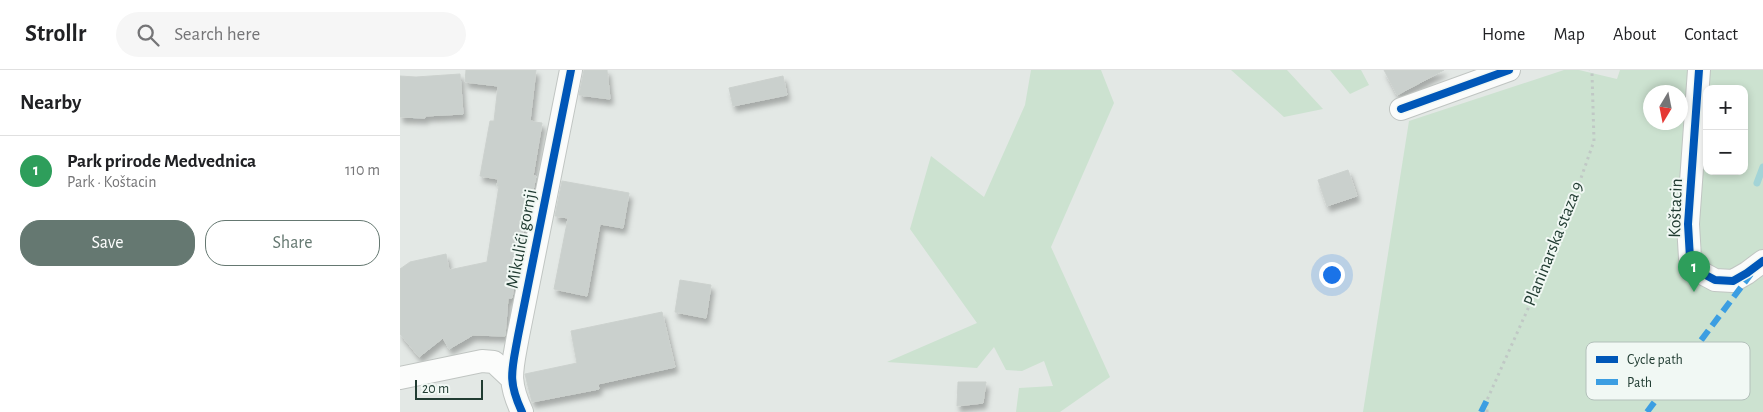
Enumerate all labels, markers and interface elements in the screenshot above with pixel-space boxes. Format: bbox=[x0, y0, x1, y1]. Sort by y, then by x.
search box bbox=[116, 12, 466, 57]
icon: search bbox=[134, 21, 162, 49]
text: Strollr bbox=[25, 22, 86, 46]
text: Search here bbox=[174, 25, 260, 44]
text: Home bbox=[1482, 26, 1525, 44]
text: Map bbox=[1553, 26, 1585, 44]
text: About bbox=[1613, 26, 1656, 44]
text: Contact bbox=[1684, 26, 1738, 44]
north arrow bbox=[1643, 85, 1688, 130]
map controls bbox=[1703, 85, 1748, 175]
button: + bbox=[1703, 85, 1748, 130]
text: Nearby bbox=[20, 92, 81, 113]
button: − bbox=[1703, 130, 1748, 175]
text: Park prirode Medvednica bbox=[67, 152, 256, 171]
text: 1 bbox=[33, 162, 39, 178]
text: 110 m bbox=[345, 162, 380, 178]
text: Park · Koštacin bbox=[67, 174, 157, 190]
street label: Koštacin bbox=[1666, 178, 1686, 238]
street label: Planinarska staza 9 bbox=[1521, 179, 1587, 309]
street label: Mikulići gornji bbox=[504, 188, 540, 290]
button: Save bbox=[20, 220, 195, 266]
button: Share bbox=[205, 220, 380, 266]
pin: 1 bbox=[1678, 251, 1710, 292]
your location bbox=[1319, 262, 1345, 288]
legend bbox=[1586, 342, 1750, 400]
text: Cycle path bbox=[1627, 353, 1683, 367]
text: Path bbox=[1627, 376, 1652, 390]
scale bar bbox=[415, 377, 482, 400]
text: 20 m bbox=[422, 382, 449, 396]

